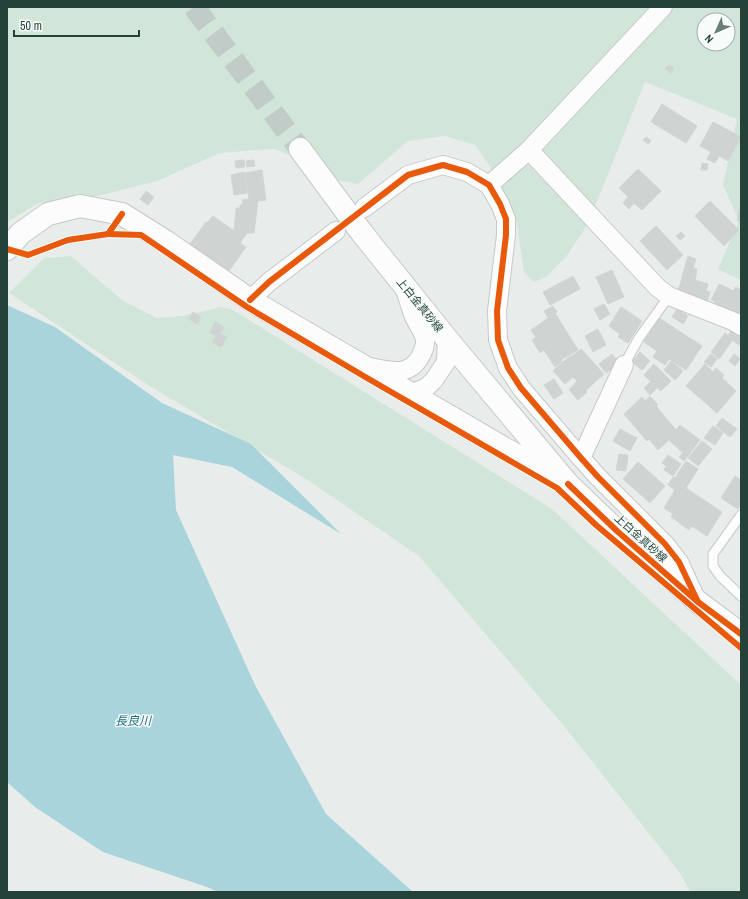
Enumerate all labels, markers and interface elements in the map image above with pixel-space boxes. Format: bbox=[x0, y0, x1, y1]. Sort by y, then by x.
scale bar bbox=[14, 12, 139, 38]
north arrow bbox=[696, 12, 736, 52]
text: 50 m bbox=[20, 18, 42, 34]
text: N bbox=[702, 32, 716, 46]
street label: 上白金真砂線 bbox=[394, 275, 446, 335]
street label: 上白金真砂線 bbox=[612, 511, 670, 565]
water label: 長良川 bbox=[115, 713, 153, 729]

